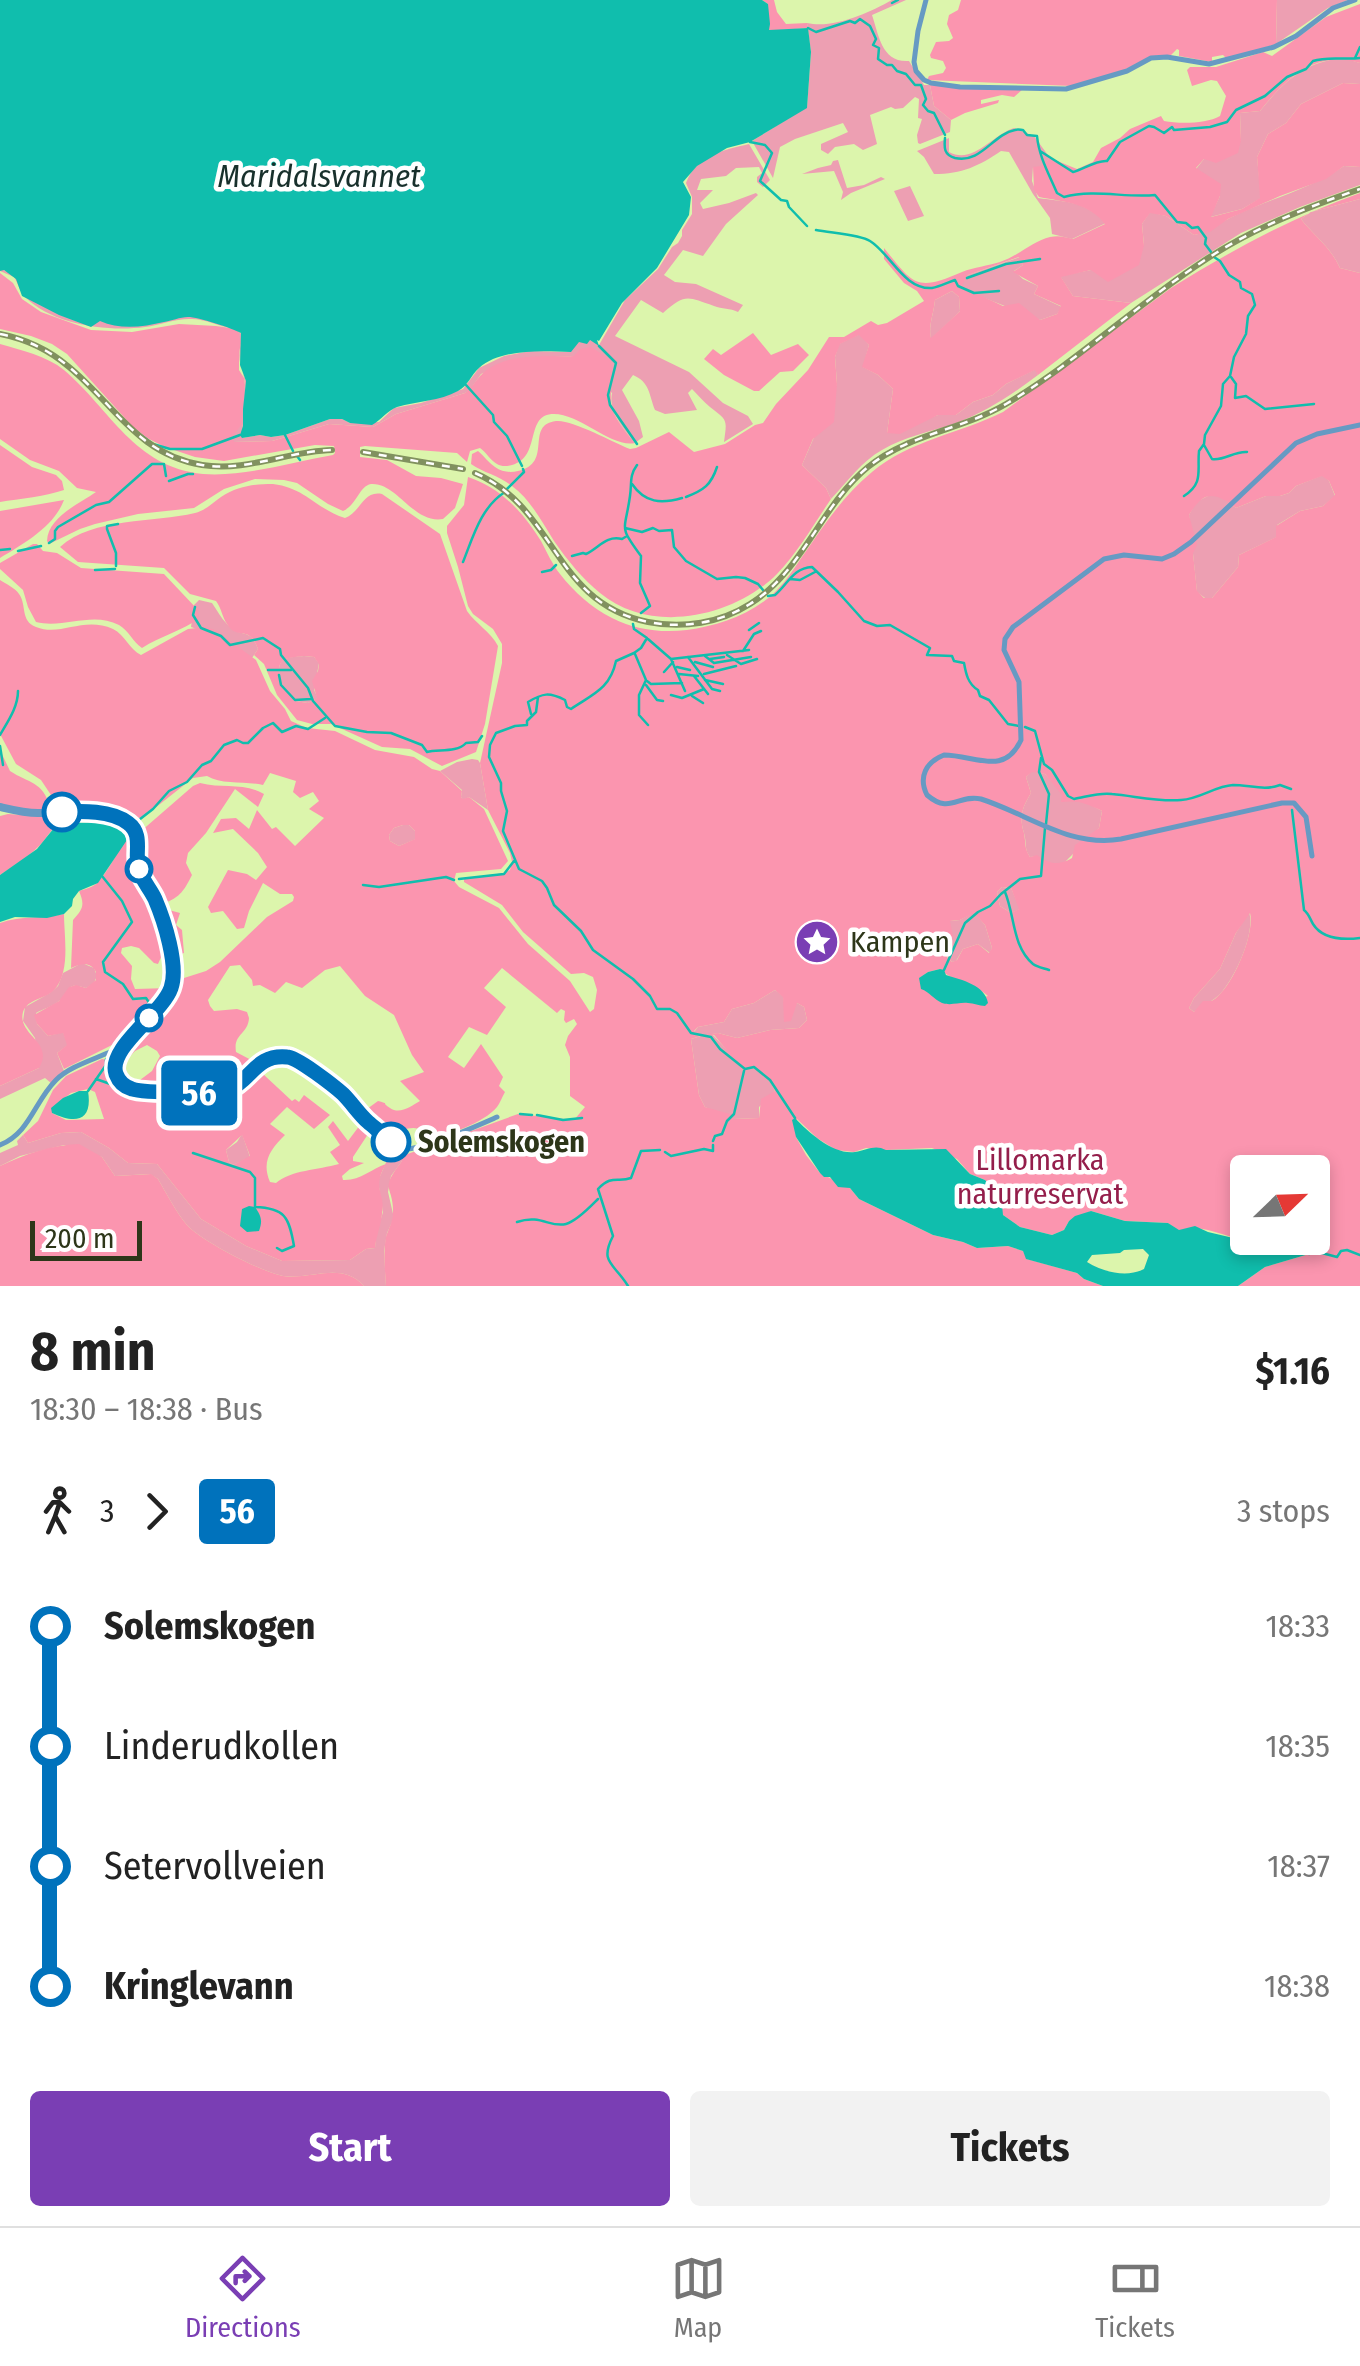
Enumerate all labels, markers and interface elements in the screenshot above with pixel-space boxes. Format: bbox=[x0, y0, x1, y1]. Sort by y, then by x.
water label: Maridalsvannet bbox=[217, 157, 421, 195]
unlabelled marker bbox=[43, 793, 81, 831]
unlabelled marker bbox=[126, 856, 152, 882]
place icon: Kampen bbox=[794, 919, 840, 965]
place label: Kampen bbox=[850, 924, 950, 960]
unlabelled marker bbox=[136, 1005, 162, 1031]
line badge: 56 bbox=[154, 1060, 244, 1126]
text: 56 bbox=[181, 1072, 217, 1114]
marker: Solemskogen bbox=[372, 1123, 410, 1161]
place label: Solemskogen bbox=[418, 1124, 585, 1160]
park label: Lillomarka naturreservat bbox=[957, 1142, 1123, 1212]
north arrow bbox=[1230, 1155, 1330, 1255]
map controls bbox=[1230, 1155, 1330, 1255]
scale bar bbox=[30, 1216, 142, 1260]
text: 200 m bbox=[45, 1222, 115, 1255]
text: 8 min bbox=[30, 1319, 156, 1385]
text: $1.16 bbox=[1256, 1348, 1330, 1394]
text: 18:30 – 18:38 · Bus bbox=[30, 1390, 263, 1428]
icon: walk bbox=[30, 1484, 85, 1539]
icon: forward bbox=[129, 1484, 184, 1539]
text: 56 bbox=[219, 1490, 255, 1532]
text: 3 bbox=[100, 1492, 114, 1530]
text: 3 stops bbox=[1237, 1492, 1330, 1530]
text: Solemskogen bbox=[104, 1603, 315, 1649]
text: 18:33 bbox=[1266, 1607, 1330, 1645]
text: Linderudkollen bbox=[104, 1723, 339, 1769]
text: 18:35 bbox=[1265, 1727, 1330, 1765]
text: Setervollveien bbox=[104, 1843, 326, 1889]
text: 18:37 bbox=[1267, 1847, 1330, 1885]
text: Kringlevann bbox=[104, 1963, 294, 2009]
text: 18:38 bbox=[1264, 1967, 1330, 2005]
button: Start bbox=[30, 2091, 670, 2206]
button: Tickets bbox=[690, 2091, 1330, 2206]
tab: Directions bbox=[185, 2251, 301, 2344]
tab: Map bbox=[671, 2251, 726, 2344]
tab: Tickets bbox=[1095, 2251, 1175, 2344]

